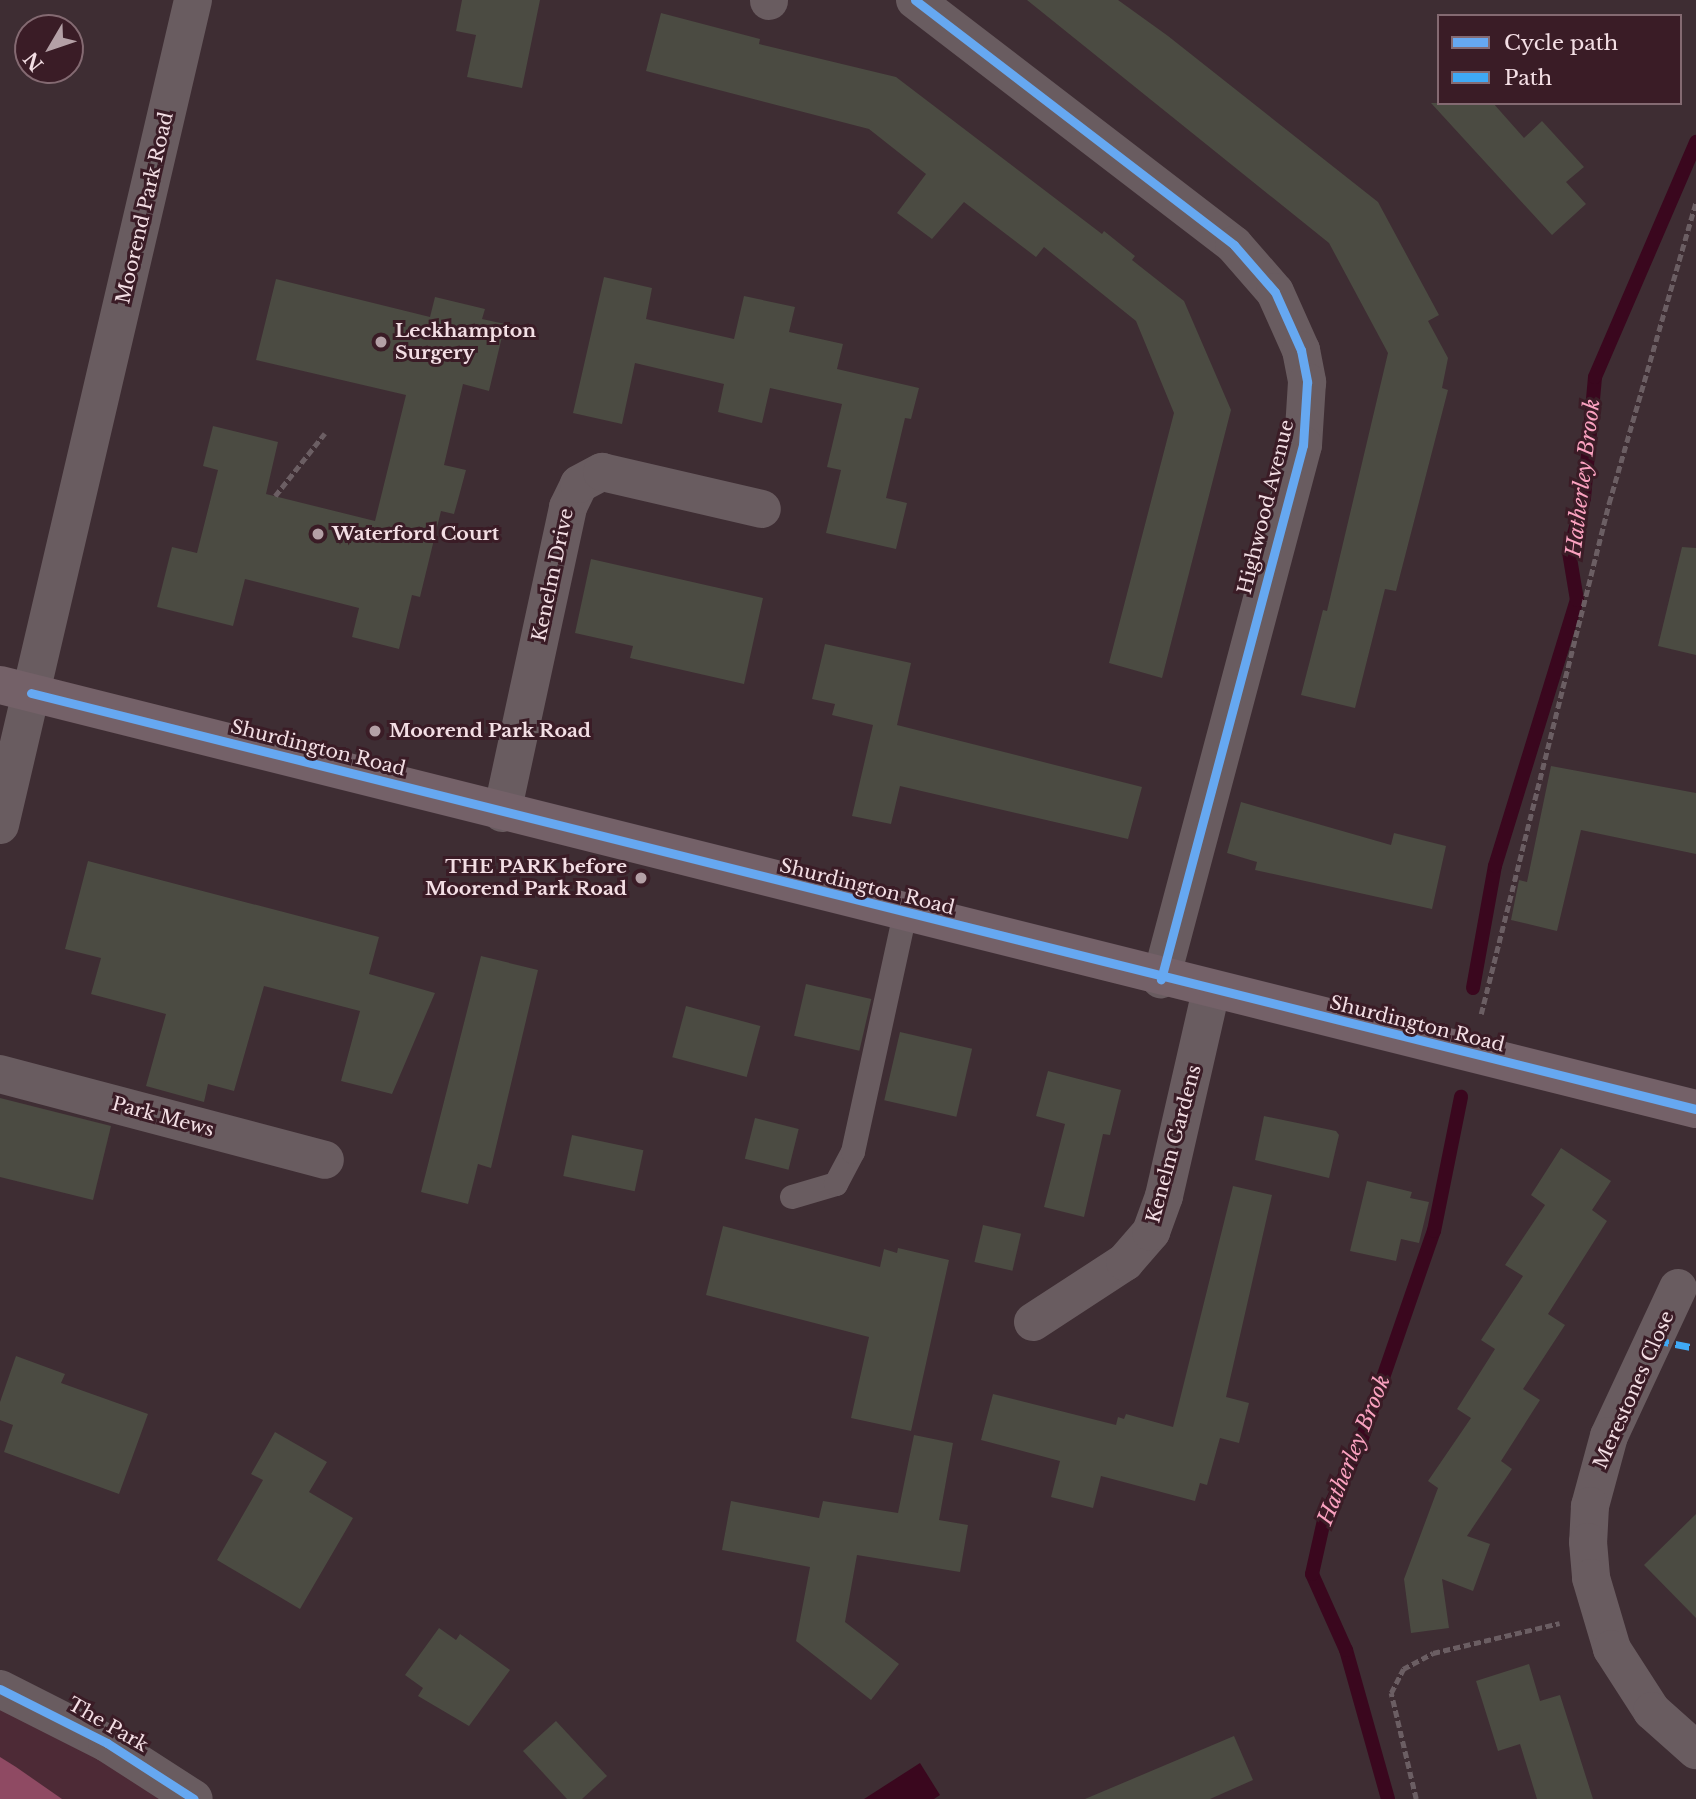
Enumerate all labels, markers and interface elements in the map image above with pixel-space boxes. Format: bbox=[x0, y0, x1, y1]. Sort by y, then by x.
north arrow bbox=[14, 14, 84, 84]
legend bbox=[1437, 14, 1682, 105]
text: Cycle path bbox=[1504, 30, 1618, 56]
text: N bbox=[19, 47, 48, 75]
text: Path bbox=[1504, 65, 1552, 91]
street label: Moorend Park Road bbox=[112, 110, 178, 306]
place label: Leckhampton Surgery bbox=[395, 320, 536, 364]
marker: Leckhampton Surgery bbox=[373, 334, 389, 350]
water label: Hatherley Brook bbox=[1561, 397, 1605, 559]
street label: Highwood Avenue bbox=[1233, 417, 1299, 597]
street label: Kenelm Drive bbox=[528, 506, 578, 644]
place label: Waterford Court bbox=[332, 523, 499, 545]
marker: Waterford Court bbox=[310, 526, 326, 542]
street label: Shurdington Road bbox=[228, 715, 408, 781]
place label: Moorend Park Road bbox=[389, 720, 591, 742]
marker: Moorend Park Road bbox=[367, 723, 383, 739]
street label: Shurdington Road bbox=[777, 854, 957, 920]
place label: THE PARK before Moorend Park Road bbox=[425, 856, 627, 900]
marker: THE PARK before Moorend Park Road bbox=[633, 870, 649, 886]
street label: Shurdington Road bbox=[1327, 991, 1507, 1057]
street label: Kenelm Gardens bbox=[1142, 1063, 1206, 1225]
street label: Park Mews bbox=[109, 1092, 217, 1142]
street label: Merestones Close bbox=[1589, 1307, 1679, 1473]
water label: Hatherley Brook bbox=[1313, 1371, 1395, 1529]
street label: The Park bbox=[64, 1693, 152, 1757]

